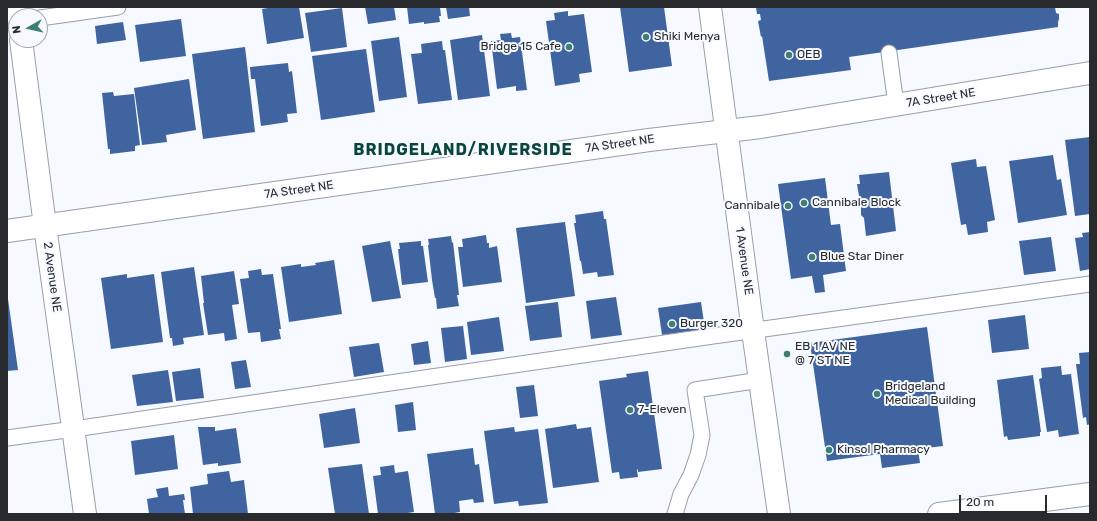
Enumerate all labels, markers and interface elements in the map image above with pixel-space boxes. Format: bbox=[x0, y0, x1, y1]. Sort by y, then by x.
north arrow bbox=[8, 8, 48, 48]
text: N bbox=[10, 25, 24, 34]
place label: Shiki Menya bbox=[654, 30, 720, 44]
marker: Shiki Menya bbox=[641, 32, 651, 42]
place label: Bridge 15 Cafe bbox=[481, 40, 561, 54]
marker: Bridge 15 Cafe bbox=[564, 42, 574, 52]
place label: OEB bbox=[797, 48, 820, 62]
marker: OEB bbox=[784, 50, 794, 60]
street label: 7A Street NE bbox=[905, 85, 977, 111]
street label: 7A Street NE bbox=[584, 132, 656, 156]
district label: BRIDGELAND/RIVERSIDE bbox=[353, 140, 573, 160]
street label: 7A Street NE bbox=[263, 178, 335, 202]
place label: Cannibale Block bbox=[812, 196, 901, 210]
marker: Cannibale Block bbox=[799, 198, 809, 208]
place label: Cannibale bbox=[725, 199, 780, 213]
marker: Cannibale bbox=[783, 201, 793, 211]
street label: 1 Avenue NE bbox=[732, 226, 756, 296]
street label: 2 Avenue NE bbox=[40, 241, 64, 313]
place label: Blue Star Diner bbox=[820, 250, 904, 264]
marker: Blue Star Diner bbox=[807, 252, 817, 262]
place label: Burger 320 bbox=[680, 317, 743, 331]
marker: Burger 320 bbox=[667, 319, 677, 329]
place label: EB 1 AV NE @ 7 ST NE bbox=[795, 340, 855, 368]
marker: EB 1 AV NE @ 7 ST NE bbox=[782, 349, 792, 359]
place label: Bridgeland Medical Building bbox=[885, 380, 976, 408]
marker: Bridgeland Medical Building bbox=[872, 389, 882, 399]
place label: 7-Eleven bbox=[638, 403, 687, 417]
marker: 7-Eleven bbox=[625, 405, 635, 415]
place label: Kinsol Pharmacy bbox=[837, 443, 930, 457]
marker: Kinsol Pharmacy bbox=[824, 445, 834, 455]
scale bar bbox=[961, 487, 1049, 513]
text: 20 m bbox=[966, 495, 994, 509]

